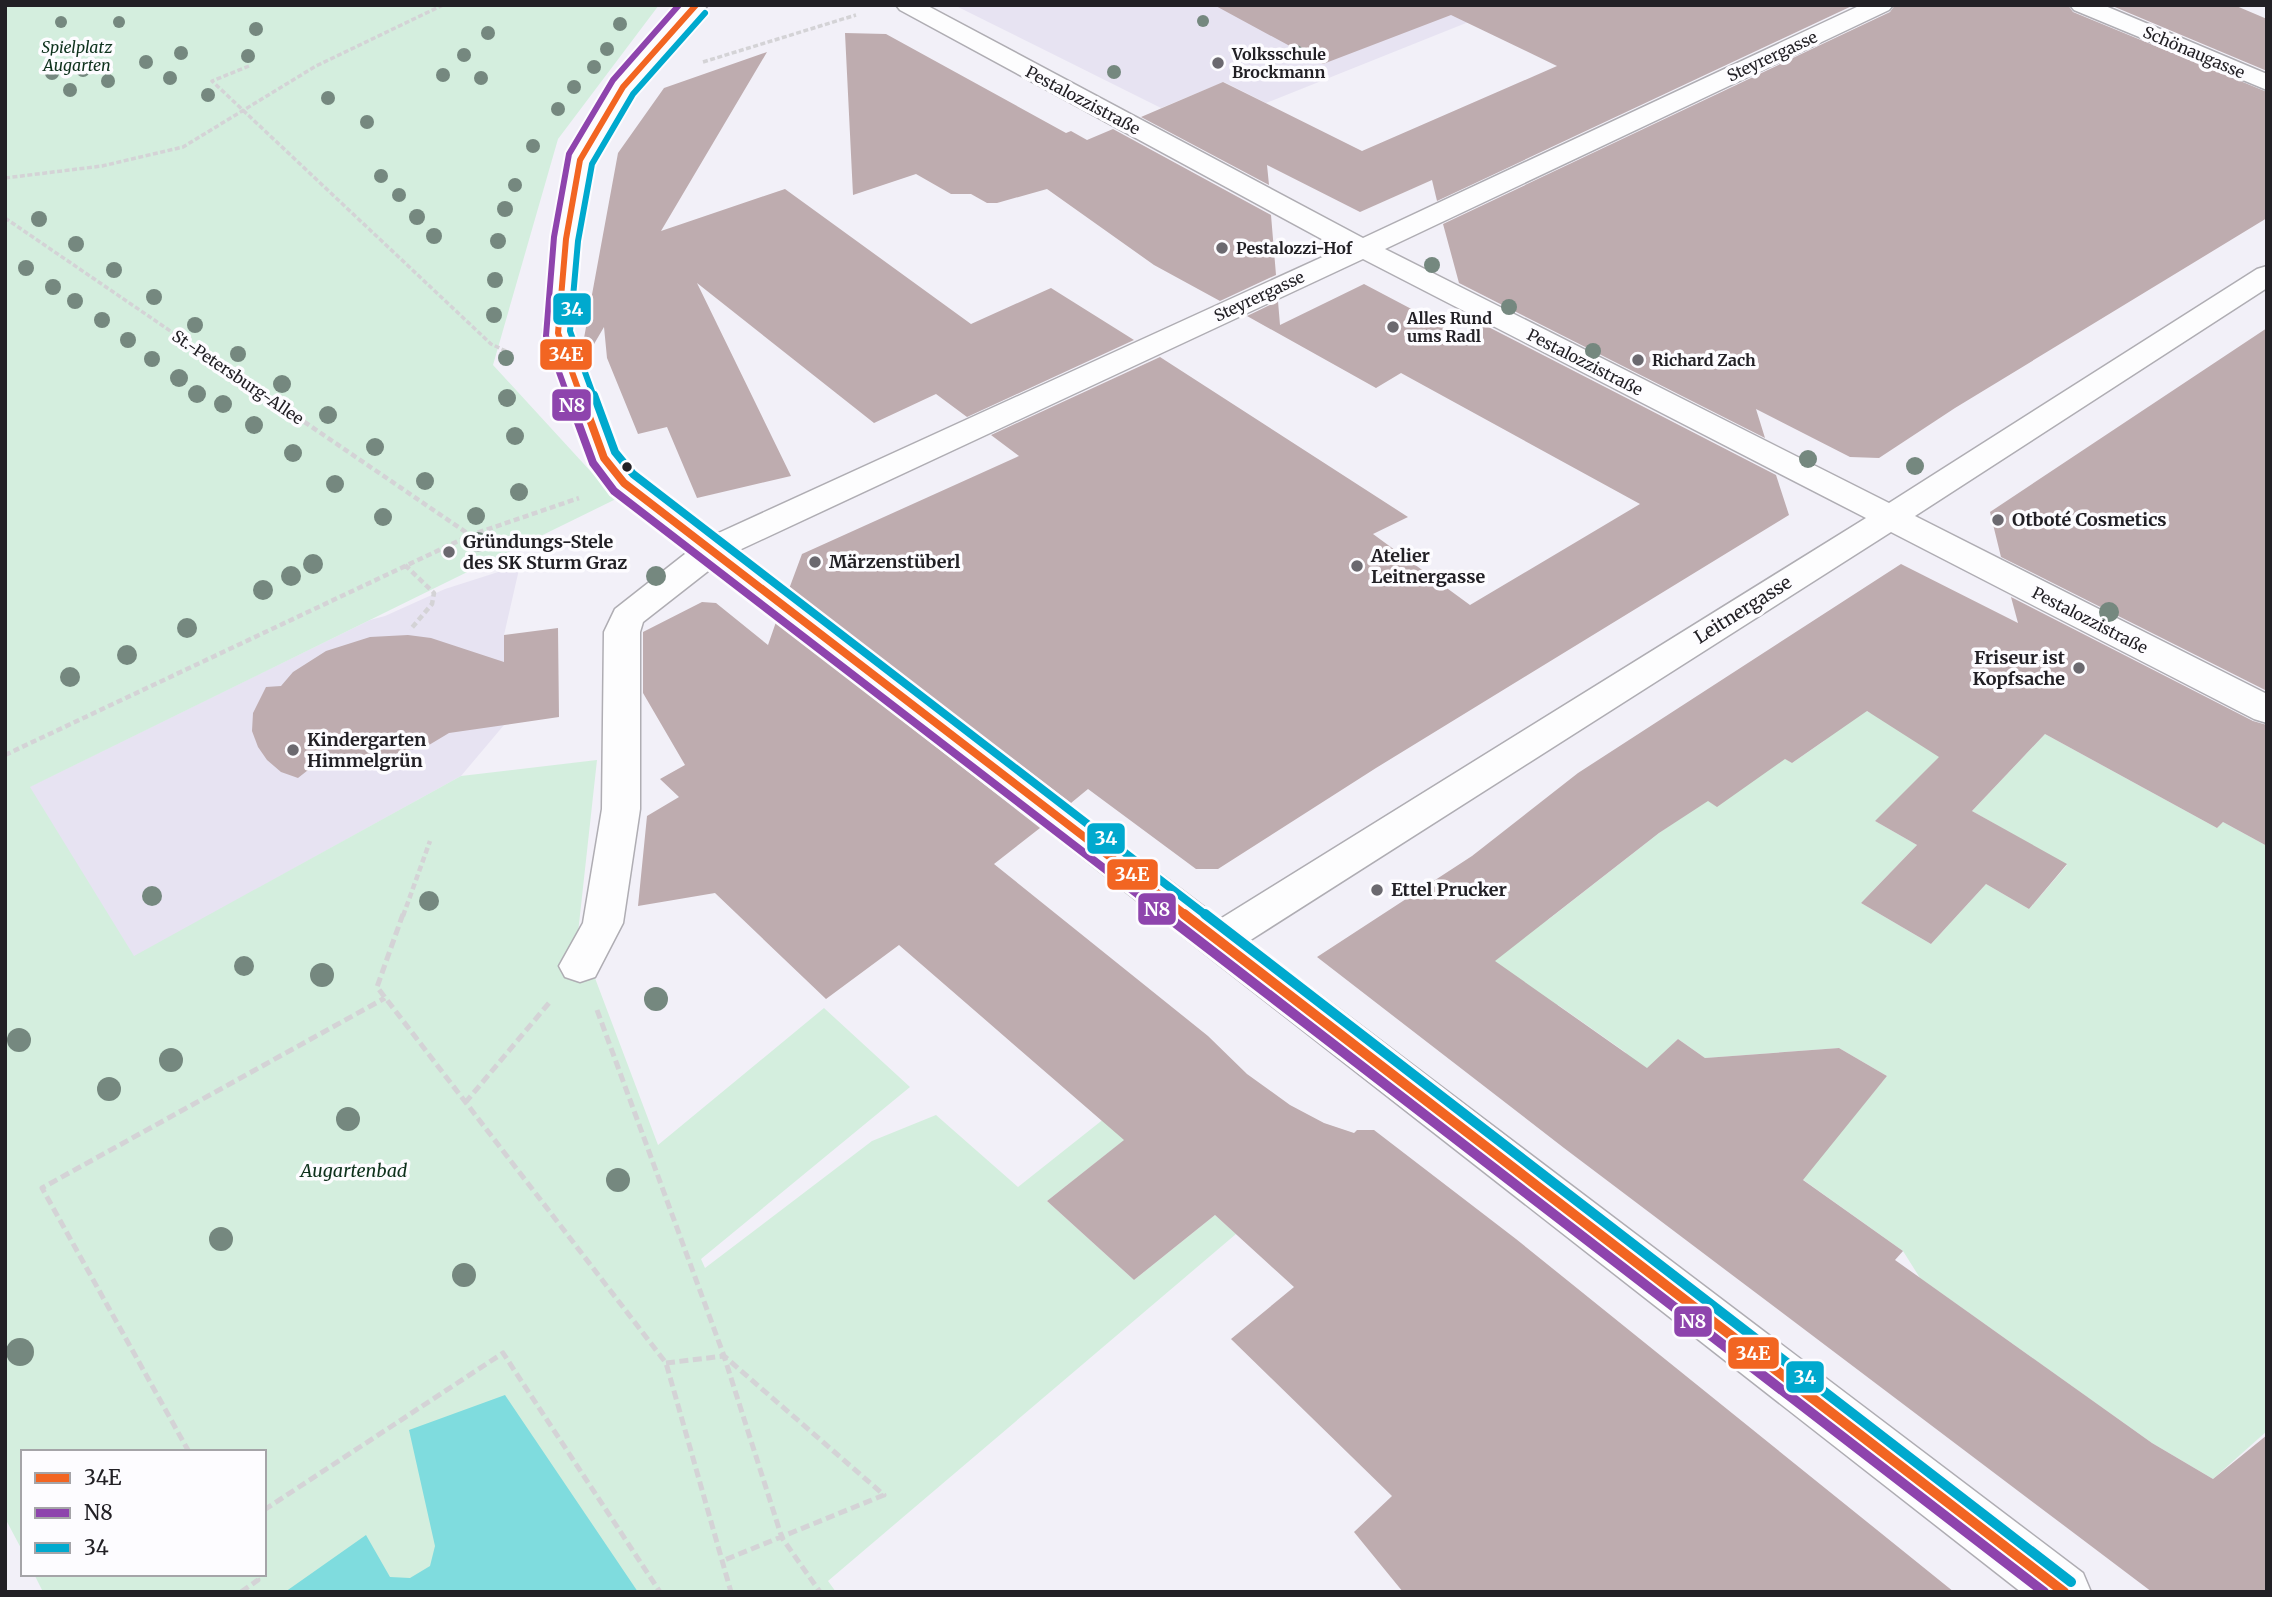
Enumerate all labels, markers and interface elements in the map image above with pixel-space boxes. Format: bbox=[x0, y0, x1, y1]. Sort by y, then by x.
street label: Schönaugasse bbox=[2140, 22, 2248, 82]
street label: Steyrergasse bbox=[1724, 26, 1820, 86]
park label: Spielplatz Augarten bbox=[41, 37, 113, 75]
place label: Volksschule Brockmann bbox=[1231, 44, 1326, 82]
marker: Volksschule Brockmann bbox=[1210, 55, 1226, 71]
street label: Pestalozzistraße bbox=[1022, 61, 1144, 139]
place label: Pestalozzi-Hof bbox=[1236, 238, 1353, 258]
marker: Pestalozzi-Hof bbox=[1214, 240, 1230, 256]
street label: Steyrergasse bbox=[1211, 266, 1307, 326]
line badge: 34 bbox=[552, 292, 592, 326]
text: 34 bbox=[561, 297, 583, 321]
place label: Alles Rund ums Radl bbox=[1406, 308, 1492, 346]
marker: Alles Rund ums Radl bbox=[1385, 319, 1401, 335]
street label: Pestalozzistraße bbox=[1524, 324, 1646, 400]
street label: St.-Petersburg-Allee bbox=[168, 326, 308, 428]
line badge: 34E bbox=[539, 338, 593, 371]
text: 34E bbox=[549, 342, 584, 366]
place label: Richard Zach bbox=[1652, 350, 1756, 370]
marker: Richard Zach bbox=[1630, 352, 1646, 368]
line badge: N8 bbox=[551, 388, 592, 422]
text: N8 bbox=[559, 393, 585, 417]
unlabelled marker bbox=[620, 460, 634, 474]
place label: Otboté Cosmetics bbox=[2012, 508, 2167, 531]
marker: Otboté Cosmetics bbox=[1990, 512, 2006, 528]
place label: Gründungs-Stele des SK Sturm Graz bbox=[463, 530, 627, 574]
marker: Gründungs-Stele des SK Sturm Graz bbox=[441, 544, 457, 560]
place label: Atelier Leitnergasse bbox=[1370, 544, 1485, 588]
place label: Märzenstüberl bbox=[829, 550, 960, 573]
marker: Märzenstüberl bbox=[807, 554, 823, 570]
marker: Atelier Leitnergasse bbox=[1349, 558, 1365, 574]
street label: Leitnergasse bbox=[1690, 571, 1796, 649]
street label: Pestalozzistraße bbox=[2029, 582, 2151, 658]
place label: Friseur ist Kopfsache bbox=[1973, 646, 2066, 690]
marker: Friseur ist Kopfsache bbox=[2071, 660, 2087, 676]
place label: Kindergarten Himmelgrün bbox=[307, 728, 426, 772]
marker: Kindergarten Himmelgrün bbox=[285, 742, 301, 758]
line badge: 34 bbox=[1086, 822, 1126, 855]
text: 34 bbox=[1095, 826, 1117, 850]
line badge: 34E bbox=[1106, 858, 1159, 891]
text: 34E bbox=[1115, 862, 1150, 886]
place label: Ettel Prucker bbox=[1391, 878, 1507, 901]
marker: Ettel Prucker bbox=[1369, 882, 1385, 898]
line badge: N8 bbox=[1137, 892, 1177, 926]
text: N8 bbox=[1144, 897, 1170, 921]
park label: Augartenbad bbox=[299, 1159, 408, 1182]
line badge: N8 bbox=[1673, 1305, 1713, 1338]
text: N8 bbox=[1680, 1309, 1706, 1333]
line badge: 34E bbox=[1727, 1336, 1780, 1370]
text: 34E bbox=[1736, 1341, 1771, 1365]
line badge: 34 bbox=[1785, 1360, 1825, 1394]
text: 34 bbox=[1794, 1365, 1816, 1389]
legend bbox=[21, 1450, 266, 1576]
text: 34E bbox=[84, 1464, 122, 1491]
text: N8 bbox=[84, 1499, 113, 1526]
text: 34 bbox=[84, 1534, 109, 1561]

